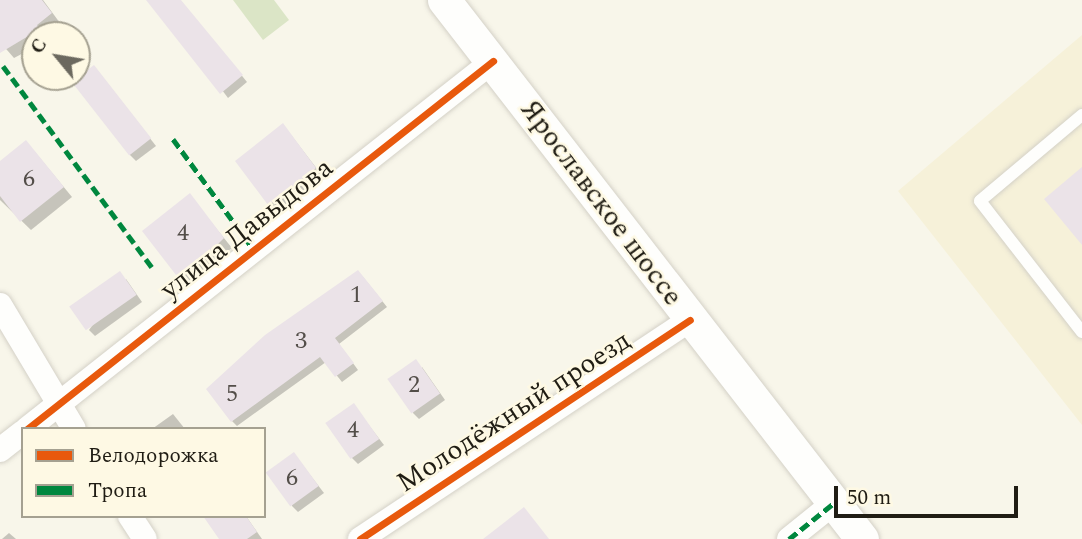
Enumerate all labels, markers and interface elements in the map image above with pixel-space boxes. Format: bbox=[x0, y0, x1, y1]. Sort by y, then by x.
north arrow bbox=[21, 21, 91, 91]
text: С bbox=[23, 33, 55, 59]
street label: Ярославское шоссе bbox=[513, 93, 689, 313]
street label: улица Давыдова bbox=[154, 151, 340, 307]
house number: 6 bbox=[23, 166, 35, 194]
house number: 4 bbox=[177, 220, 189, 248]
house number: 1 bbox=[350, 282, 362, 310]
street label: Молодёжный проезд bbox=[391, 324, 637, 500]
house number: 3 bbox=[295, 328, 307, 356]
house number: 2 bbox=[408, 372, 420, 400]
house number: 5 bbox=[226, 381, 238, 409]
house number: 4 bbox=[347, 417, 359, 445]
legend bbox=[21, 427, 266, 518]
text: Велодорожка bbox=[88, 440, 219, 472]
house number: 6 bbox=[286, 465, 298, 493]
scale bar bbox=[837, 472, 1021, 516]
text: Тропа bbox=[88, 475, 147, 507]
text: 50 m bbox=[847, 482, 891, 514]

